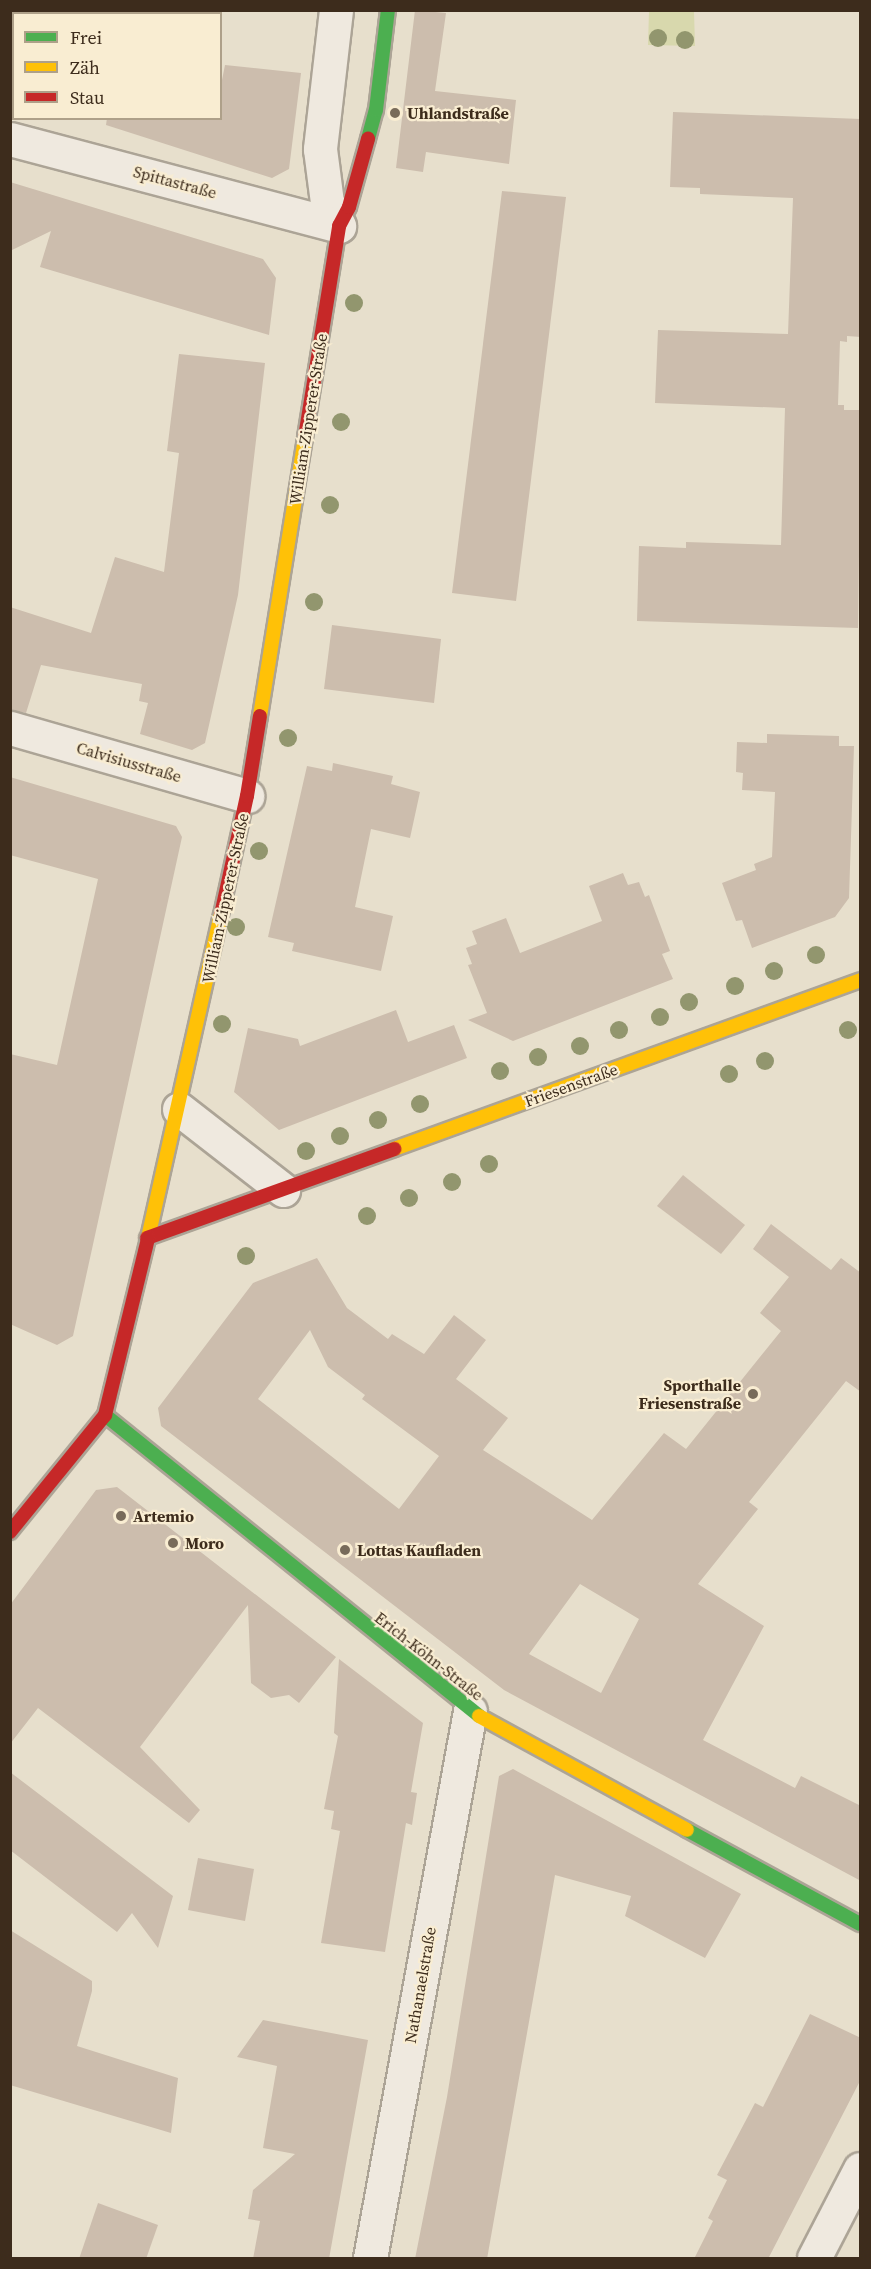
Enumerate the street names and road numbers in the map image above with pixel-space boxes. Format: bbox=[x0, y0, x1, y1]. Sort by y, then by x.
street label: Spittastraße bbox=[131, 162, 219, 202]
street label: William-Zipperer-Straße bbox=[285, 332, 331, 506]
street label: Calvisiusstraße bbox=[74, 738, 184, 786]
street label: William-Zipperer-Straße bbox=[198, 811, 252, 985]
street label: Friesenstraße bbox=[522, 1059, 620, 1111]
street label: Erich-Köhn-Straße bbox=[371, 1608, 487, 1704]
street label: Nathanaelstraße bbox=[400, 1925, 440, 2045]

